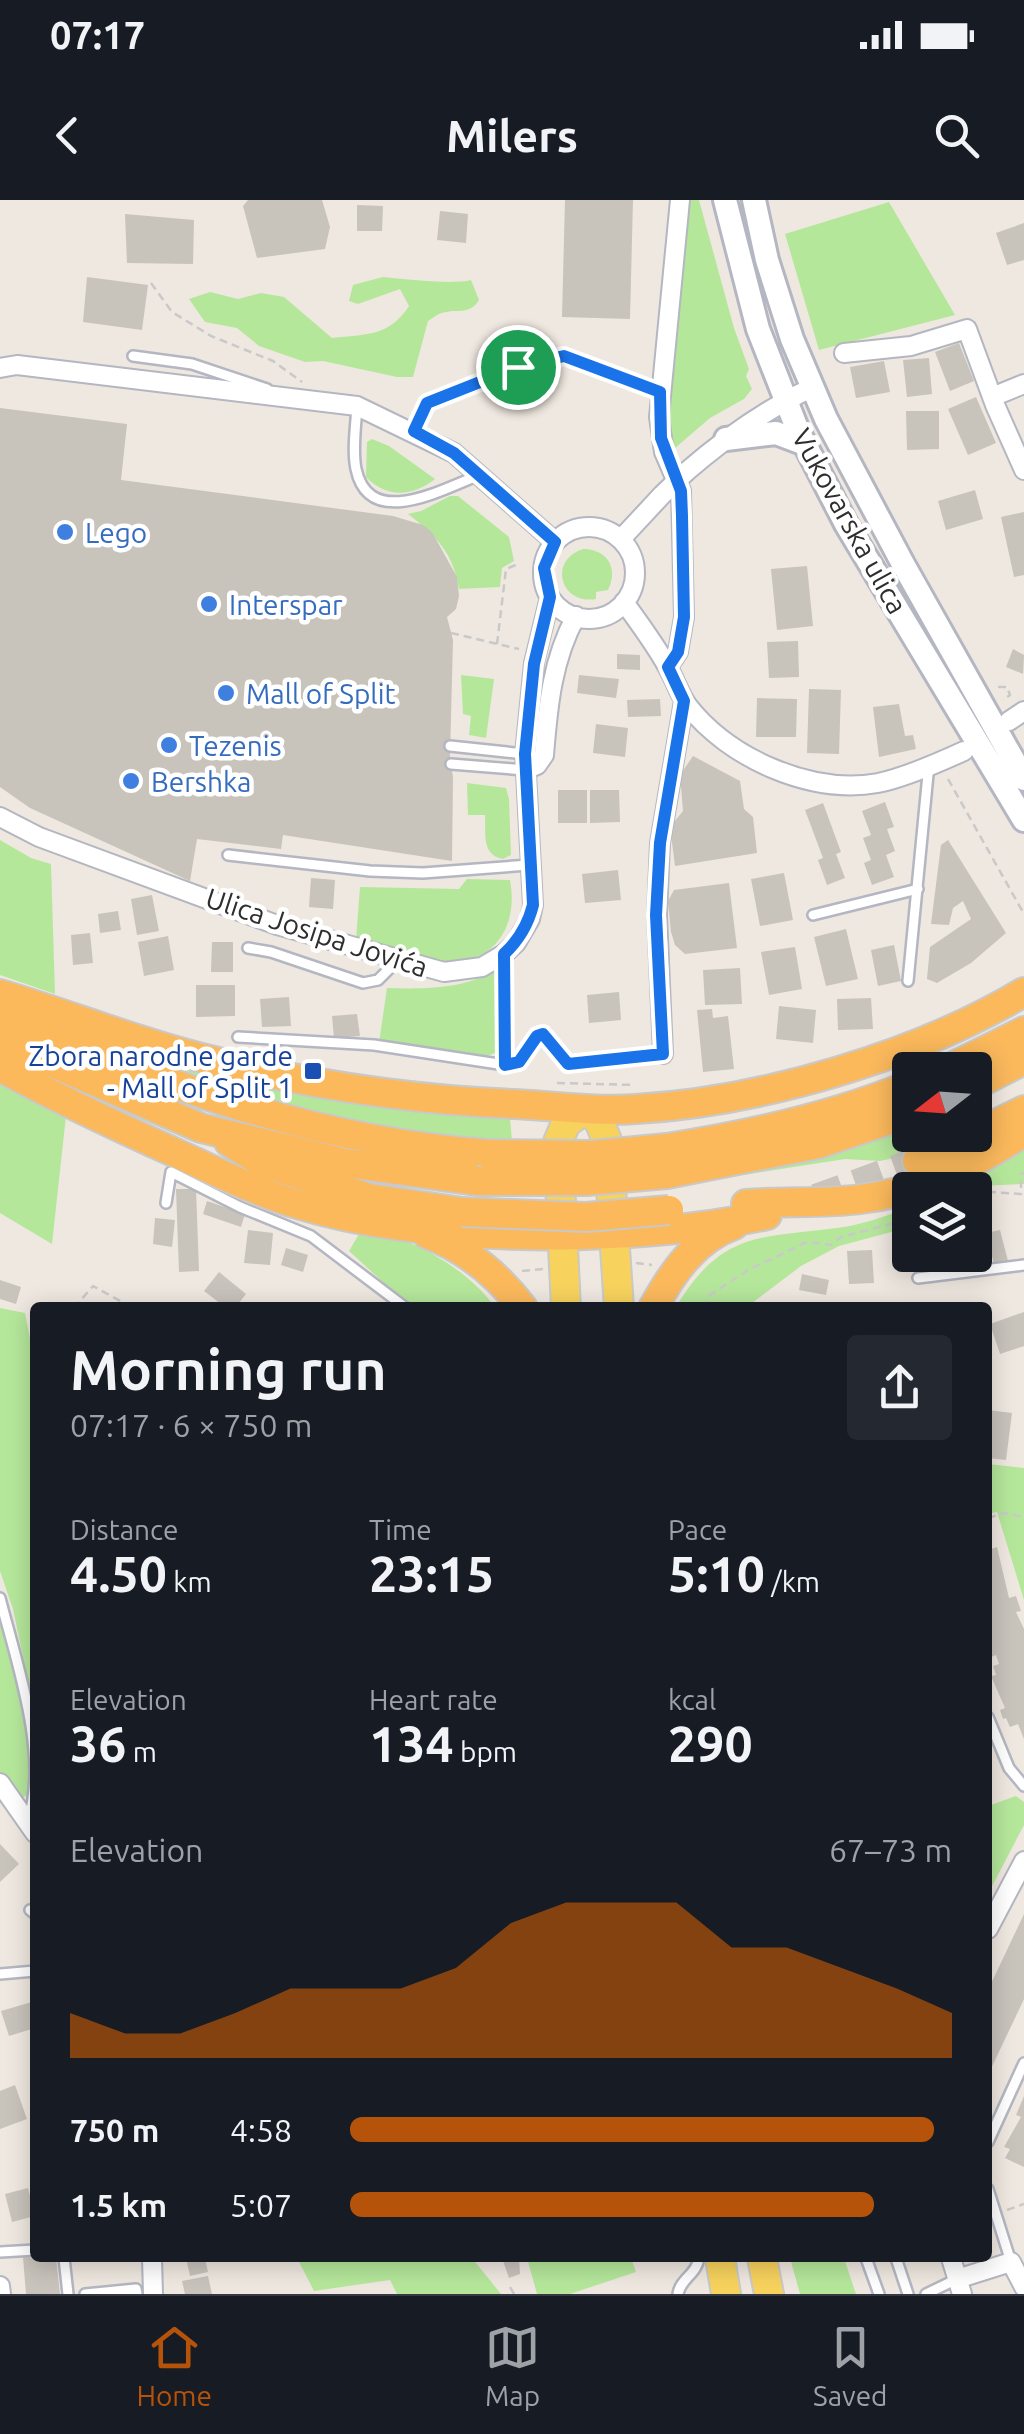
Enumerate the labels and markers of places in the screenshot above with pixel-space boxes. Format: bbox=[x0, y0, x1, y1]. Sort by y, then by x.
pin bbox=[476, 325, 561, 410]
place label: Lego bbox=[85, 517, 147, 548]
marker: Lego bbox=[54, 521, 76, 543]
place label: Interspar bbox=[229, 589, 343, 620]
marker: Interspar bbox=[198, 593, 220, 615]
place label: Mall of Split bbox=[246, 678, 395, 709]
marker: Mall of Split bbox=[215, 682, 237, 704]
place label: Tezenis bbox=[189, 730, 282, 761]
marker: Tezenis bbox=[158, 734, 180, 756]
place label: Bershka bbox=[151, 766, 252, 797]
marker: Bershka bbox=[120, 770, 142, 792]
place label: Zbora narodne garde - Mall of Split 1 bbox=[29, 1040, 293, 1103]
marker: Zbora narodne garde - Mall of Split 1 bbox=[302, 1060, 324, 1082]

